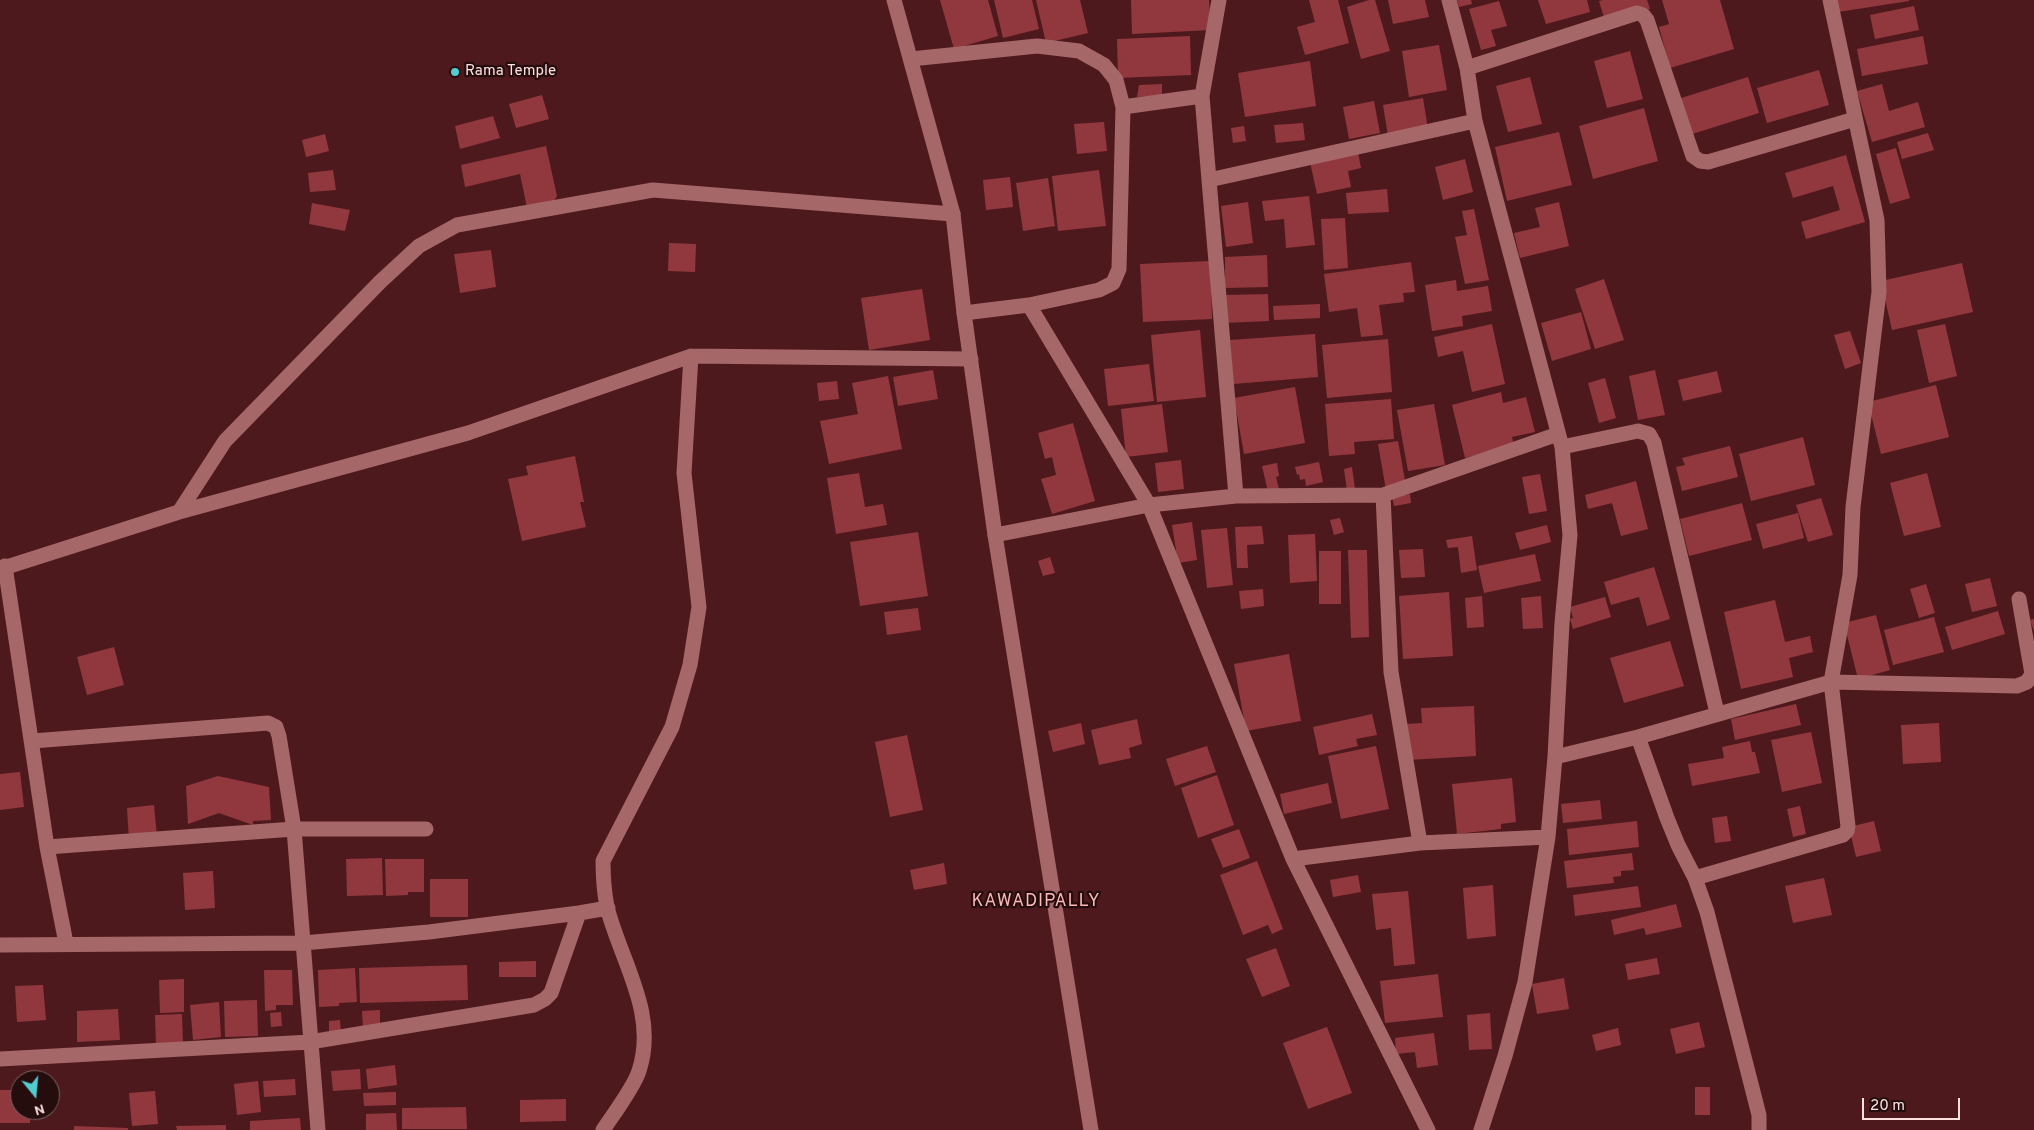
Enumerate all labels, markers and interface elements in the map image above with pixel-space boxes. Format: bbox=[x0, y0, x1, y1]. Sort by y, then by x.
place label: Rama Temple bbox=[465, 63, 556, 81]
marker: Rama Temple bbox=[449, 66, 461, 78]
district label: KAWADIPALLY bbox=[970, 891, 1102, 913]
north arrow bbox=[10, 1070, 60, 1120]
scale bar bbox=[1864, 1088, 1962, 1120]
text: 20 m bbox=[1870, 1097, 1905, 1116]
text: N bbox=[32, 1099, 47, 1118]

